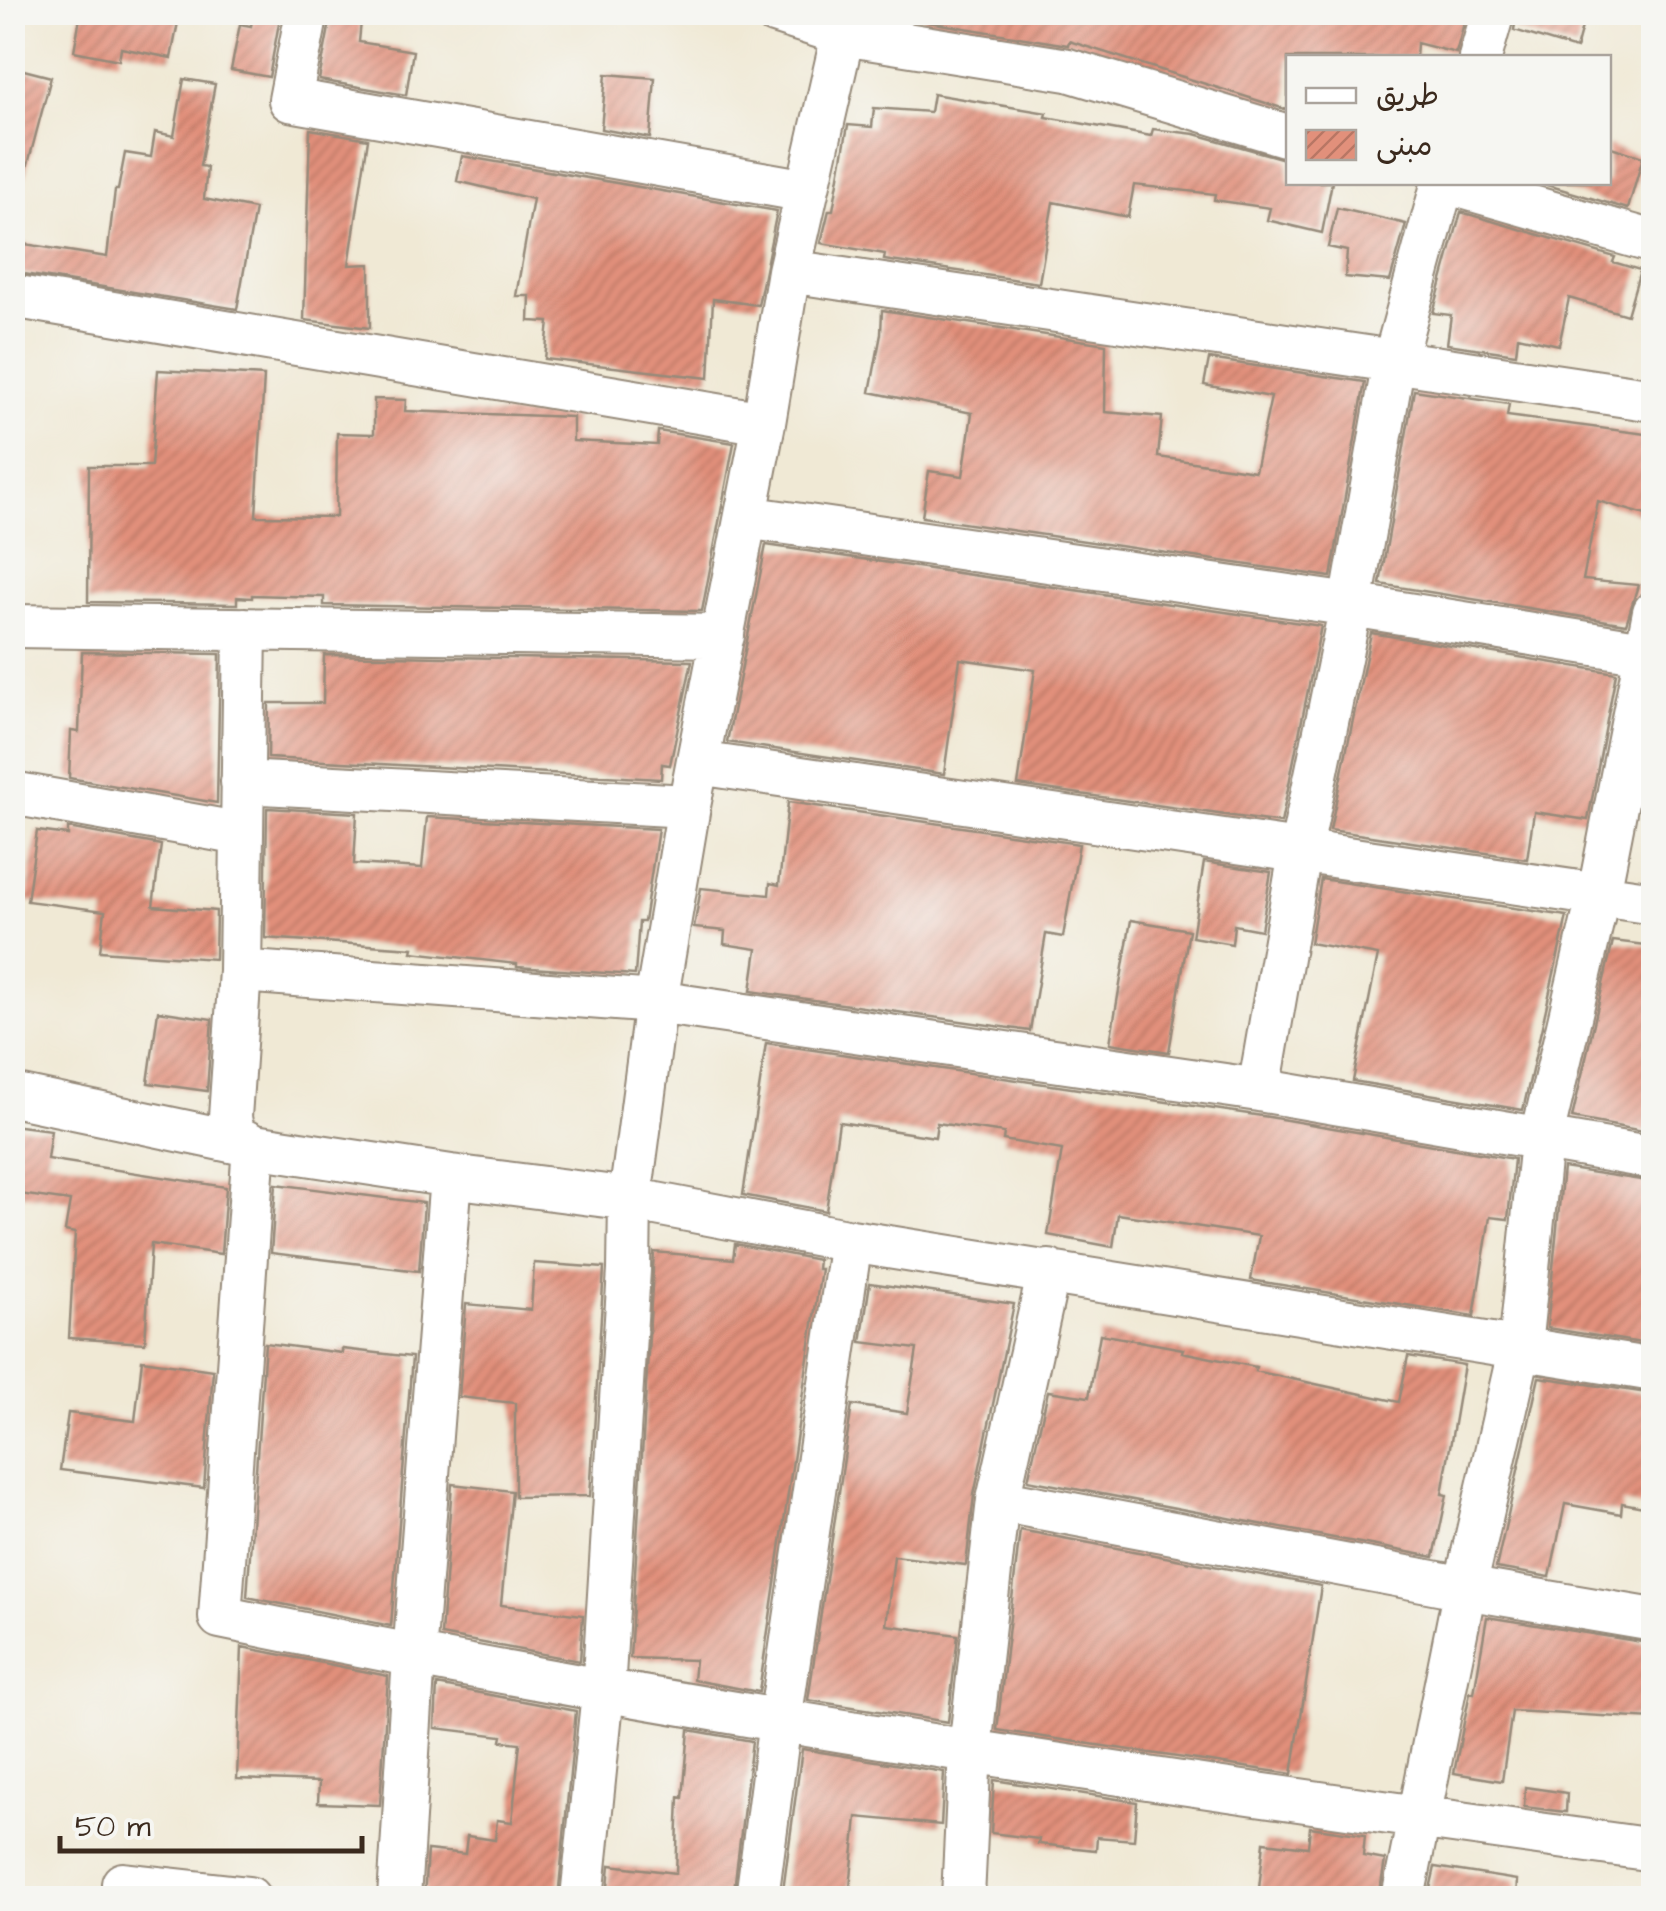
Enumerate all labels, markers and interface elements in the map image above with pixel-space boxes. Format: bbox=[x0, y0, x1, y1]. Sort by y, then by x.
legend bbox=[1286, 55, 1611, 185]
text: طريق bbox=[1376, 75, 1439, 117]
text: مبنى bbox=[1376, 125, 1432, 167]
scale bar bbox=[60, 1791, 362, 1853]
text: 50 m bbox=[75, 1806, 151, 1848]

